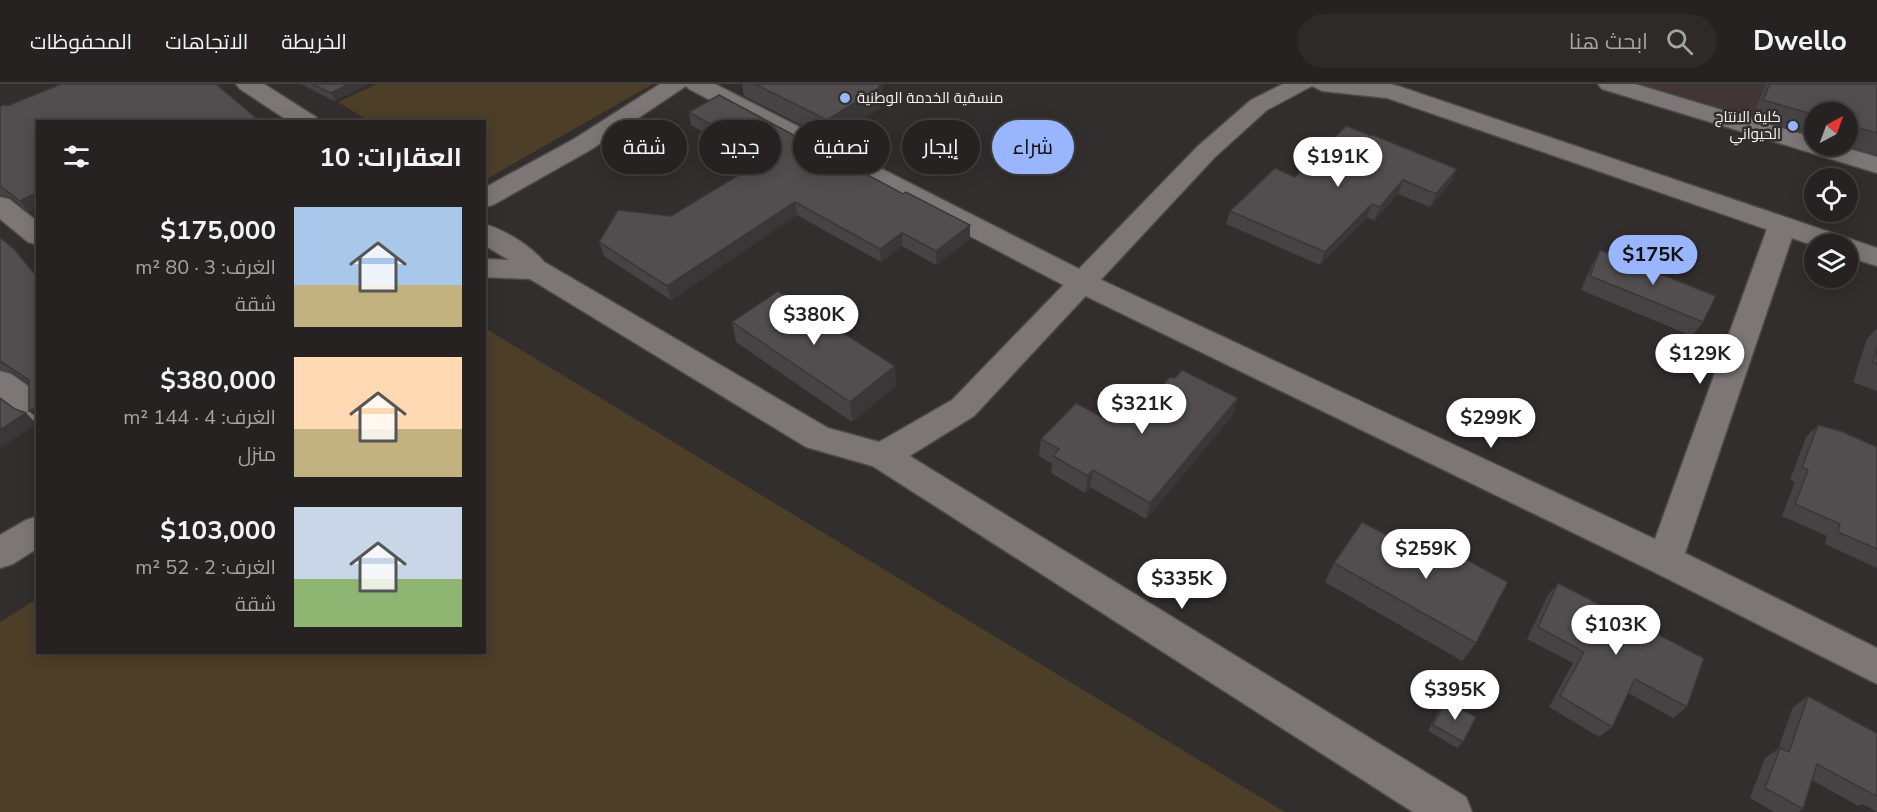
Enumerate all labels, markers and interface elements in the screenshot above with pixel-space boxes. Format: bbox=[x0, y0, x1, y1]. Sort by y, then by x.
search box bbox=[1297, 14, 1717, 68]
text: Dwello bbox=[1753, 22, 1847, 60]
icon: search bbox=[1663, 25, 1696, 58]
text: ابحث هنا bbox=[1569, 27, 1648, 57]
text: المحفوظات bbox=[30, 28, 132, 56]
text: الاتجاهات bbox=[165, 28, 248, 56]
text: الخريطة bbox=[281, 28, 347, 56]
place label: منسقية الخدمة الوطنية bbox=[857, 88, 1003, 108]
marker: منسقية الخدمة الوطنية bbox=[838, 91, 852, 105]
north arrow bbox=[1804, 102, 1858, 156]
map controls bbox=[1804, 102, 1858, 288]
place label: كلية الانتاج الحيواني bbox=[1715, 107, 1781, 146]
marker: كلية الانتاج الحيواني bbox=[1786, 119, 1800, 133]
chip: شقة bbox=[602, 120, 687, 174]
chip: جديد bbox=[699, 120, 781, 174]
chip: تصفية bbox=[793, 120, 890, 174]
chip: إيجار bbox=[902, 120, 980, 174]
chip: شراء bbox=[992, 120, 1074, 174]
pin: $191K bbox=[1296, 137, 1380, 188]
icon: filters bbox=[60, 140, 93, 173]
text: العقارات: 10 bbox=[319, 140, 462, 175]
text: $191K bbox=[1307, 143, 1369, 170]
button: locate bbox=[1804, 168, 1858, 222]
text: $175,000 bbox=[160, 213, 276, 248]
icon: home bbox=[342, 231, 414, 303]
button: layers bbox=[1804, 234, 1858, 288]
pin: $175K bbox=[1611, 235, 1695, 286]
text: $175K bbox=[1622, 241, 1684, 268]
text: الغرف: 3 · 80 m² bbox=[135, 254, 276, 281]
text: شقة bbox=[235, 291, 276, 318]
pin: $380K bbox=[772, 295, 856, 346]
text: $380K bbox=[783, 301, 845, 328]
pin: $129K bbox=[1658, 334, 1742, 385]
text: $129K bbox=[1669, 340, 1731, 367]
text: $380,000 bbox=[160, 363, 276, 398]
icon: home bbox=[342, 381, 414, 453]
pin: $321K bbox=[1100, 384, 1184, 435]
text: $321K bbox=[1111, 390, 1173, 417]
pin: $299K bbox=[1449, 398, 1533, 449]
text: الغرف: 4 · 144 m² bbox=[123, 404, 276, 431]
text: $299K bbox=[1460, 404, 1522, 431]
text: منزل bbox=[238, 441, 276, 468]
text: $103,000 bbox=[160, 513, 276, 548]
pin: $259K bbox=[1384, 529, 1468, 580]
icon: home bbox=[342, 531, 414, 603]
text: $259K bbox=[1395, 535, 1457, 562]
text: الغرف: 2 · 52 m² bbox=[135, 554, 276, 581]
pin: $335K bbox=[1140, 559, 1224, 610]
text: $335K bbox=[1151, 565, 1213, 592]
text: شقة bbox=[235, 591, 276, 618]
pin: $103K bbox=[1574, 605, 1658, 656]
text: $103K bbox=[1585, 611, 1647, 638]
pin: $395K bbox=[1413, 670, 1497, 721]
text: $395K bbox=[1424, 676, 1486, 703]

